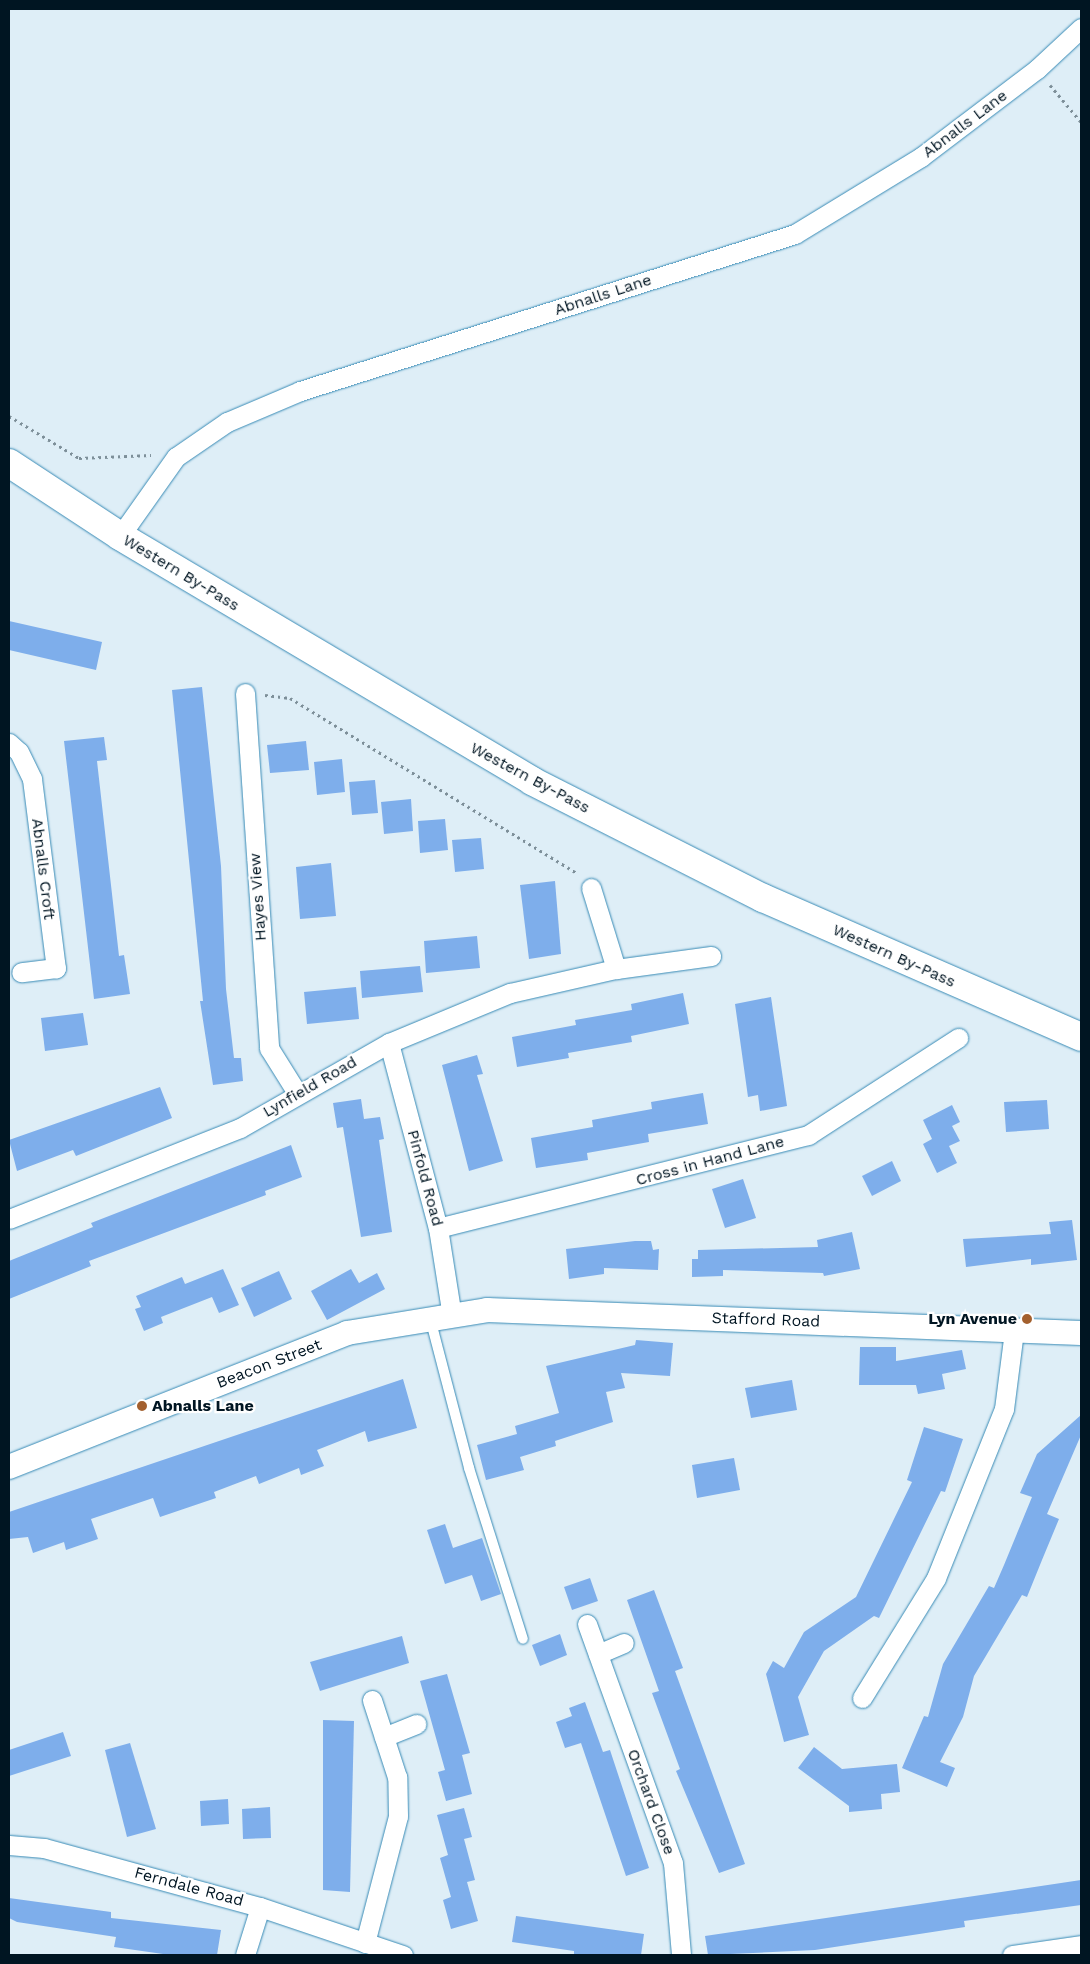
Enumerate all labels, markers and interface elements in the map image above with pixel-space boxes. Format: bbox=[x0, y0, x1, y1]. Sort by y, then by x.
street label: Abnalls Lane bbox=[919, 86, 1011, 162]
street label: Abnalls Lane bbox=[552, 270, 654, 320]
street label: Western By-Pass bbox=[119, 531, 243, 615]
street label: Western By-Pass bbox=[467, 738, 593, 818]
street label: Abnalls Croft bbox=[27, 817, 59, 921]
street label: Hayes View bbox=[245, 852, 271, 942]
street label: Western By-Pass bbox=[830, 920, 958, 992]
street label: Lynfield Road bbox=[260, 1052, 360, 1122]
street label: Pinfold Road bbox=[403, 1128, 447, 1228]
street label: Cross in Hand Lane bbox=[634, 1132, 786, 1190]
street label: Stafford Road bbox=[711, 1309, 821, 1331]
place label: Lyn Avenue bbox=[928, 1309, 1017, 1329]
marker: Lyn Avenue bbox=[1021, 1313, 1033, 1325]
street label: Beacon Street bbox=[214, 1335, 324, 1393]
place label: Abnalls Lane bbox=[152, 1396, 254, 1416]
marker: Abnalls Lane bbox=[136, 1400, 148, 1412]
street label: Orchard Close bbox=[623, 1747, 679, 1857]
street label: Ferndale Road bbox=[132, 1863, 246, 1911]

